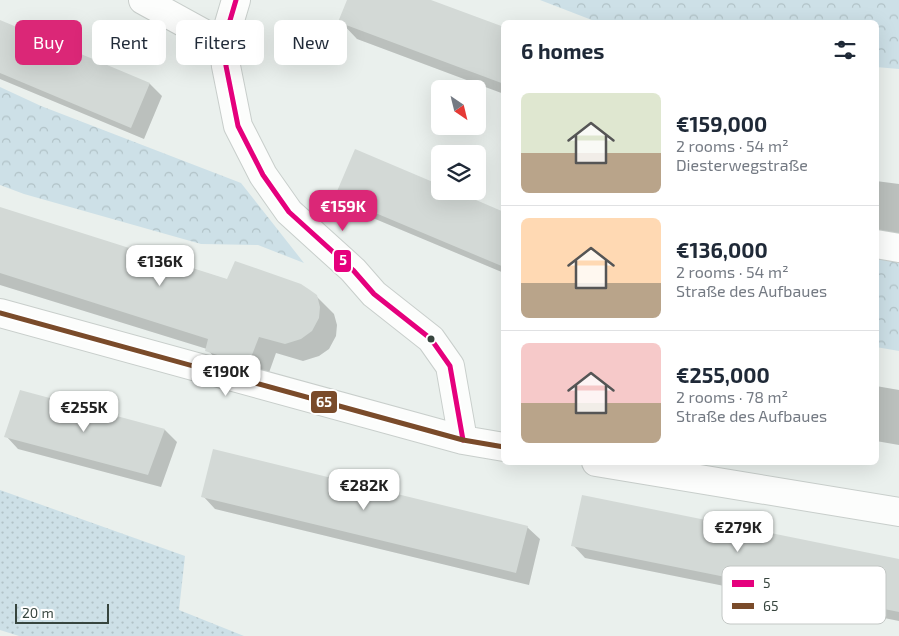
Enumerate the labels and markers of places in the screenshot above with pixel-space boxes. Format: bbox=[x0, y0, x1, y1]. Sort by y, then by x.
pin: €159K bbox=[308, 190, 378, 232]
pin: €136K bbox=[125, 244, 195, 287]
unlabelled marker bbox=[426, 334, 436, 344]
pin: €190K bbox=[191, 354, 261, 397]
pin: €255K bbox=[49, 390, 119, 433]
pin: €282K bbox=[329, 468, 399, 511]
pin: €279K bbox=[703, 510, 773, 553]

